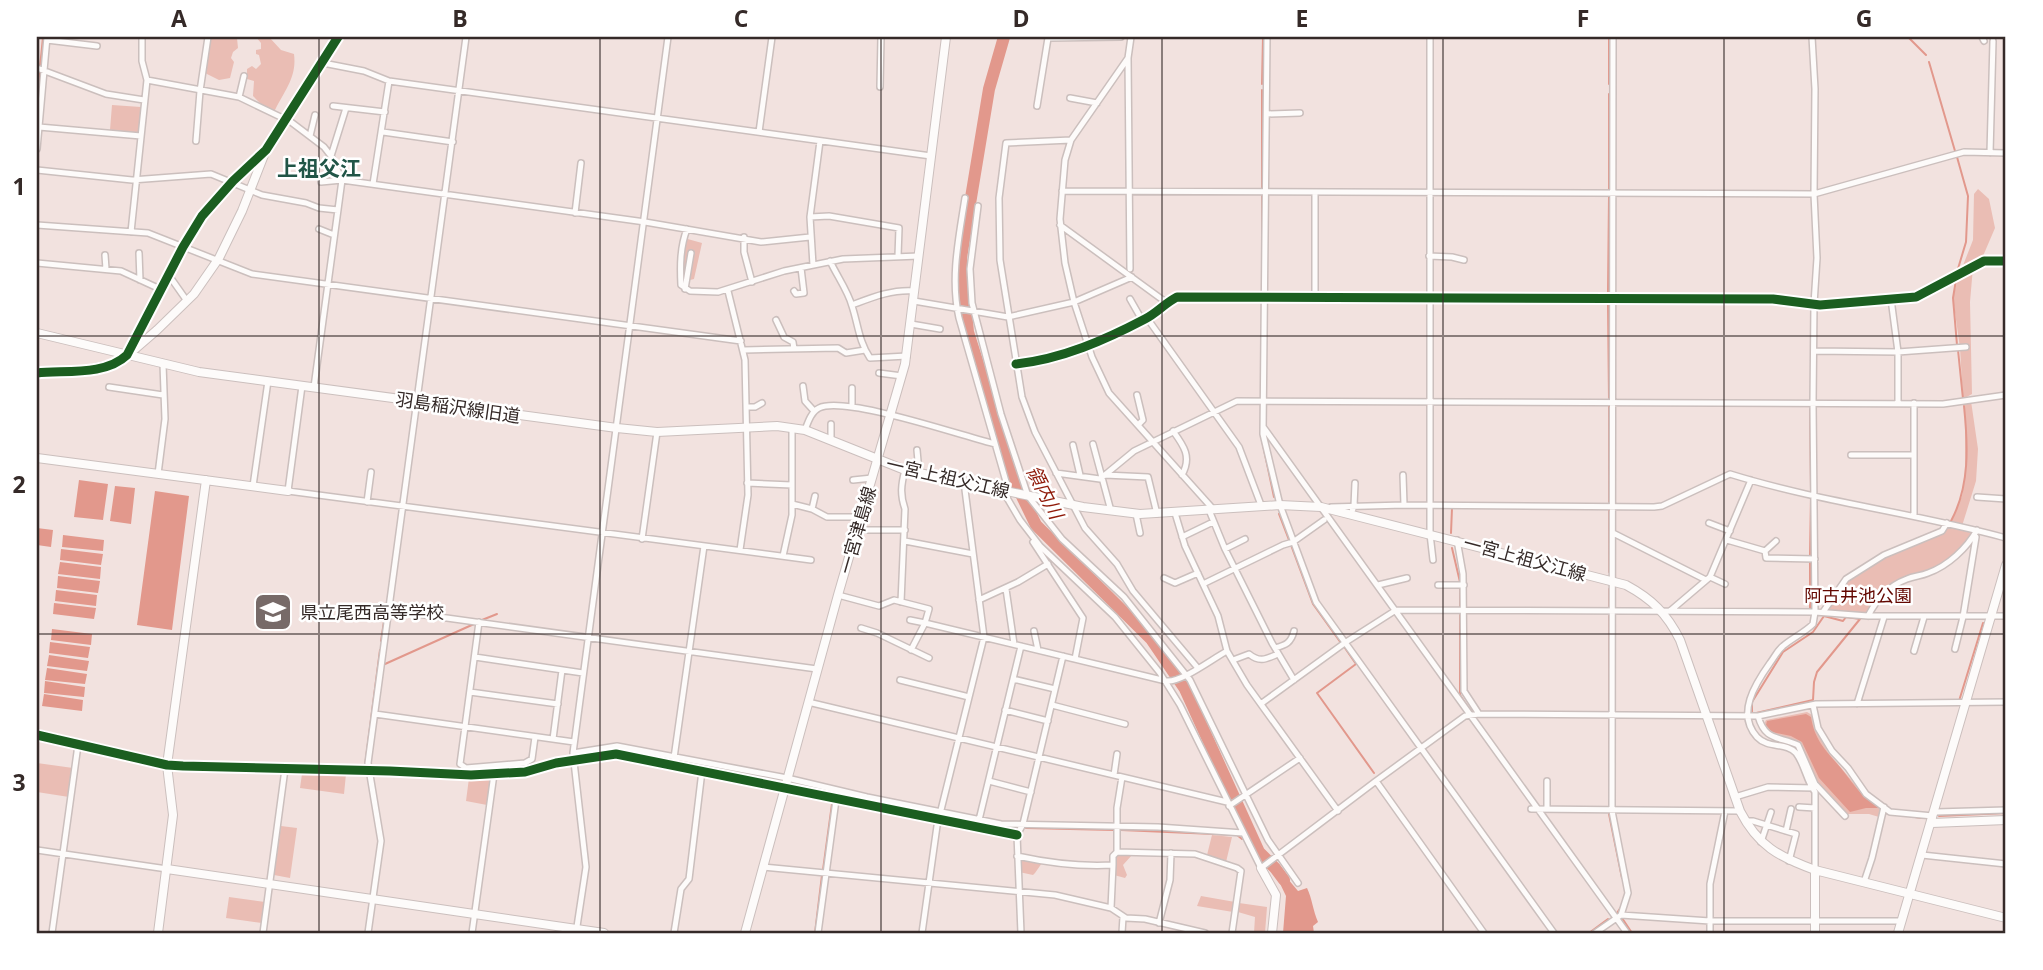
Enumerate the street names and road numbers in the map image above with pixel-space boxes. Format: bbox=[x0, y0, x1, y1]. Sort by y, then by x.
street label: 羽島稲沢線旧道 bbox=[394, 386, 522, 428]
street label: 一宮上祖父江線 bbox=[884, 451, 1012, 503]
street label: 一宮津島線 bbox=[833, 483, 881, 577]
street label: 一宮上祖父江線 bbox=[1461, 530, 1589, 586]

